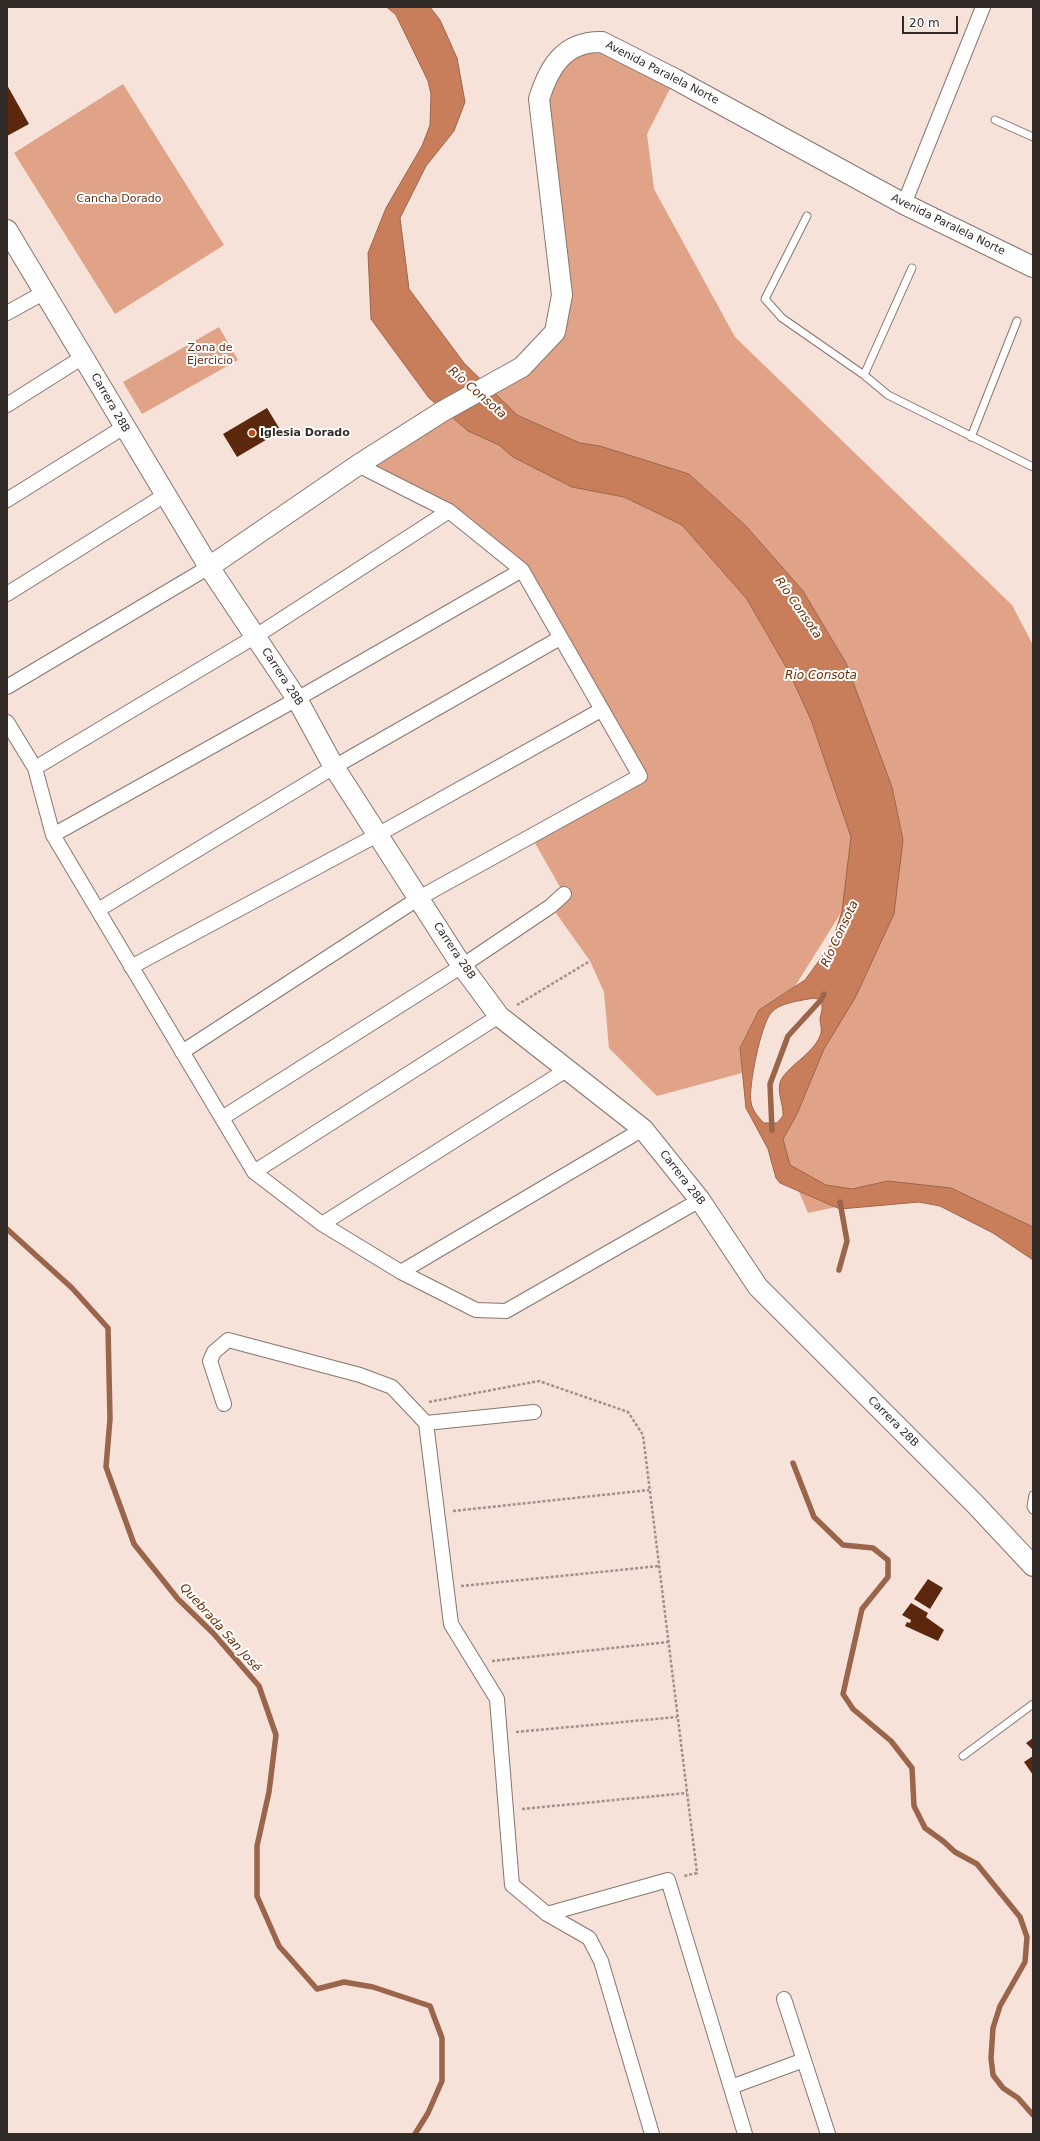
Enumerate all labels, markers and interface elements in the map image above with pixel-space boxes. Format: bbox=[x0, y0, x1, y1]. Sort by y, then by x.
scale bar bbox=[904, 8, 960, 34]
text: 20 m bbox=[909, 16, 940, 30]
street label: Avenida Paralela Norte bbox=[603, 39, 721, 107]
park label: Cancha Dorado bbox=[77, 192, 161, 206]
street label: Avenida Paralela Norte bbox=[889, 192, 1007, 258]
park label: Zona de Ejercicio bbox=[187, 341, 233, 367]
water label: Río Consota bbox=[445, 364, 509, 422]
street label: Carrera 28B bbox=[88, 371, 132, 435]
place label: Iglesia Dorado bbox=[260, 426, 350, 440]
marker: Iglesia Dorado bbox=[247, 428, 257, 438]
water label: Río Consota bbox=[772, 574, 824, 642]
street label: Carrera 28B bbox=[258, 646, 306, 708]
water label: Rio Consota bbox=[785, 669, 857, 683]
water label: Río Consota bbox=[818, 898, 862, 970]
street label: Carrera 28B bbox=[430, 920, 478, 982]
street label: Carrera 28B bbox=[656, 1148, 708, 1208]
street label: Carrera 28B bbox=[865, 1394, 921, 1450]
water label: Quebrada San José bbox=[176, 1581, 264, 1675]

